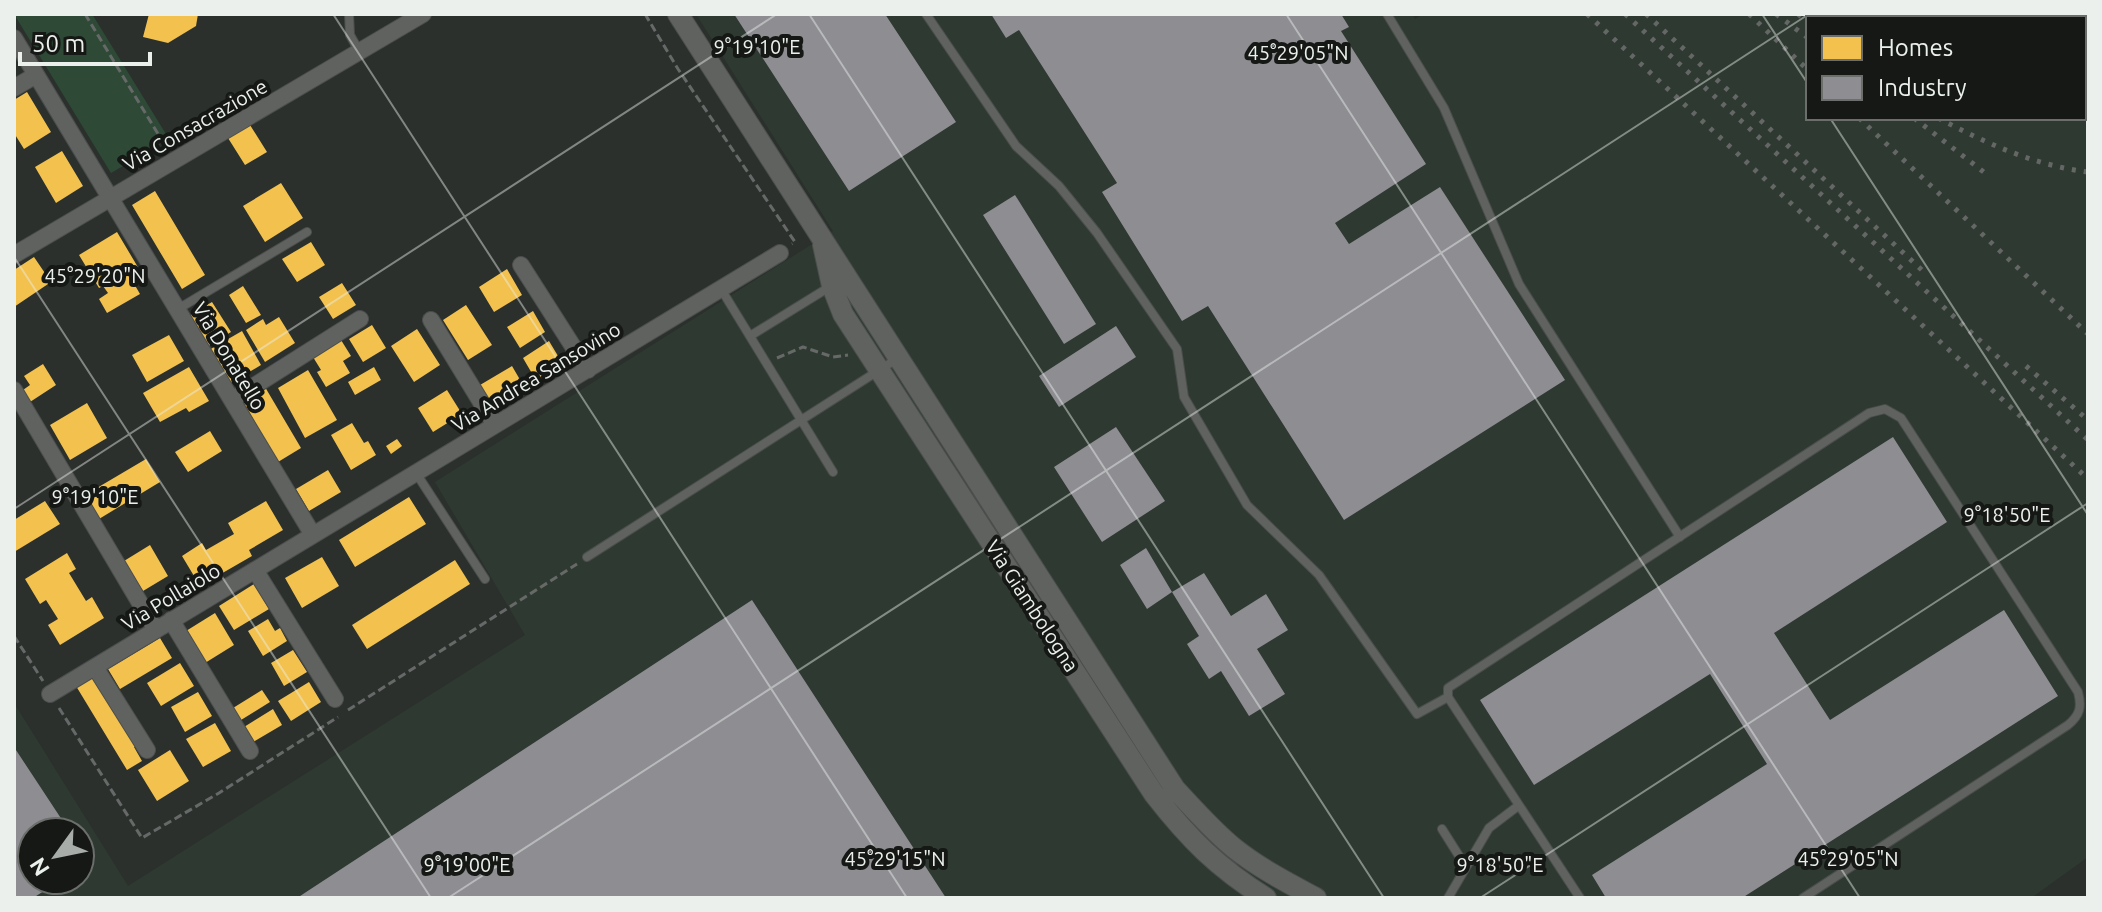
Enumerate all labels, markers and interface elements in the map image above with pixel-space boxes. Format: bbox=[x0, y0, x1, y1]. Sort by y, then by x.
scale bar bbox=[20, 16, 150, 66]
legend bbox=[1806, 16, 2086, 120]
text: 50 m bbox=[32, 30, 85, 57]
text: Homes bbox=[1878, 34, 1953, 61]
text: 9°19'10"E bbox=[714, 35, 800, 58]
text: 45°29'05"N bbox=[1247, 41, 1349, 64]
street label: Via Consacrazione bbox=[119, 74, 271, 175]
text: Industry bbox=[1878, 74, 1967, 101]
text: 45°29'20"N bbox=[44, 264, 146, 287]
street label: Via Donatello bbox=[188, 298, 271, 414]
street label: Via Andrea Sansovino bbox=[447, 317, 624, 436]
text: 9°19'10"E bbox=[52, 485, 138, 508]
text: 9°18'50"E bbox=[1964, 503, 2050, 526]
street label: Via Giambologna bbox=[981, 536, 1084, 676]
street label: Via Pollaiolo bbox=[117, 558, 224, 635]
north arrow bbox=[16, 816, 96, 896]
text: 45°29'15"N bbox=[844, 847, 946, 870]
text: 45°29'05"N bbox=[1797, 847, 1899, 870]
text: N bbox=[24, 853, 54, 881]
text: 9°19'00"E bbox=[424, 853, 510, 876]
text: 9°18'50"E bbox=[1457, 853, 1543, 876]

